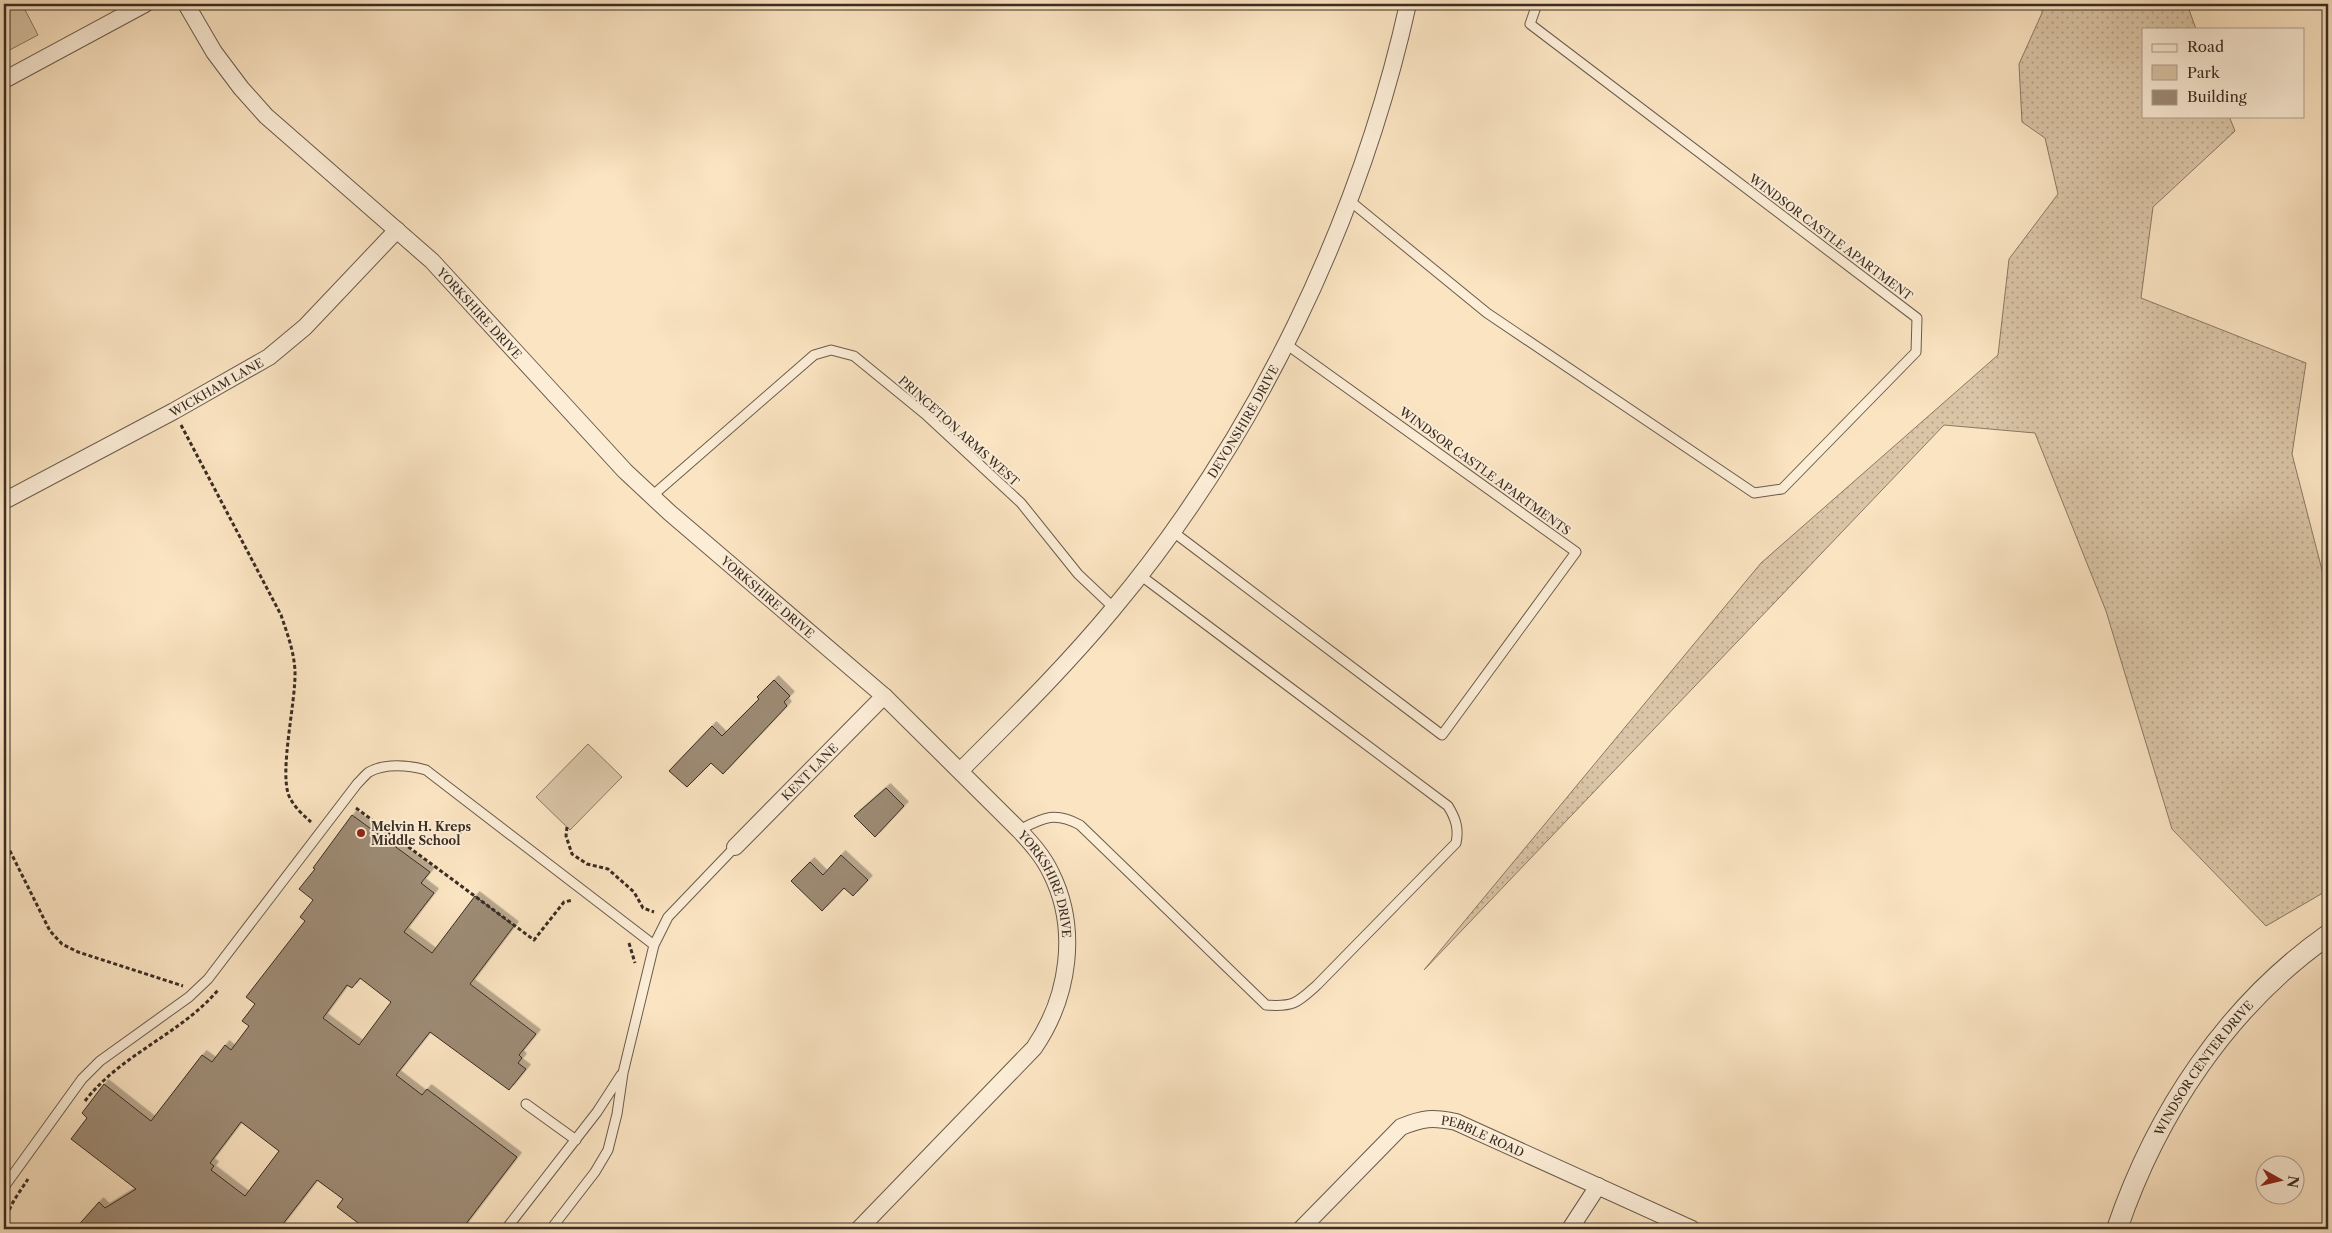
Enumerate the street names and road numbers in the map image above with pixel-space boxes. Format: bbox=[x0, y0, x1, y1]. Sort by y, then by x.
street label: WINDSOR CASTLE APARTMENT bbox=[1745, 170, 1916, 303]
street label: YORKSHIRE DRIVE bbox=[434, 264, 525, 361]
street label: WICKHAM LANE bbox=[166, 354, 266, 420]
street label: DEVONSHIRE DRIVE bbox=[1204, 362, 1281, 481]
street label: PRINCETON ARMS WEST bbox=[896, 373, 1022, 489]
street label: WINDSOR CASTLE APARTMENTS bbox=[1396, 403, 1574, 538]
street label: YORKSHIRE DRIVE bbox=[717, 552, 818, 641]
street label: KENT LANE bbox=[778, 740, 841, 803]
street label: YORKSHIRE DRIVE bbox=[1015, 826, 1075, 938]
street label: WINDSOR CENTER DRIVE bbox=[2150, 997, 2256, 1139]
street label: PEBBLE ROAD bbox=[1440, 1112, 1527, 1160]

